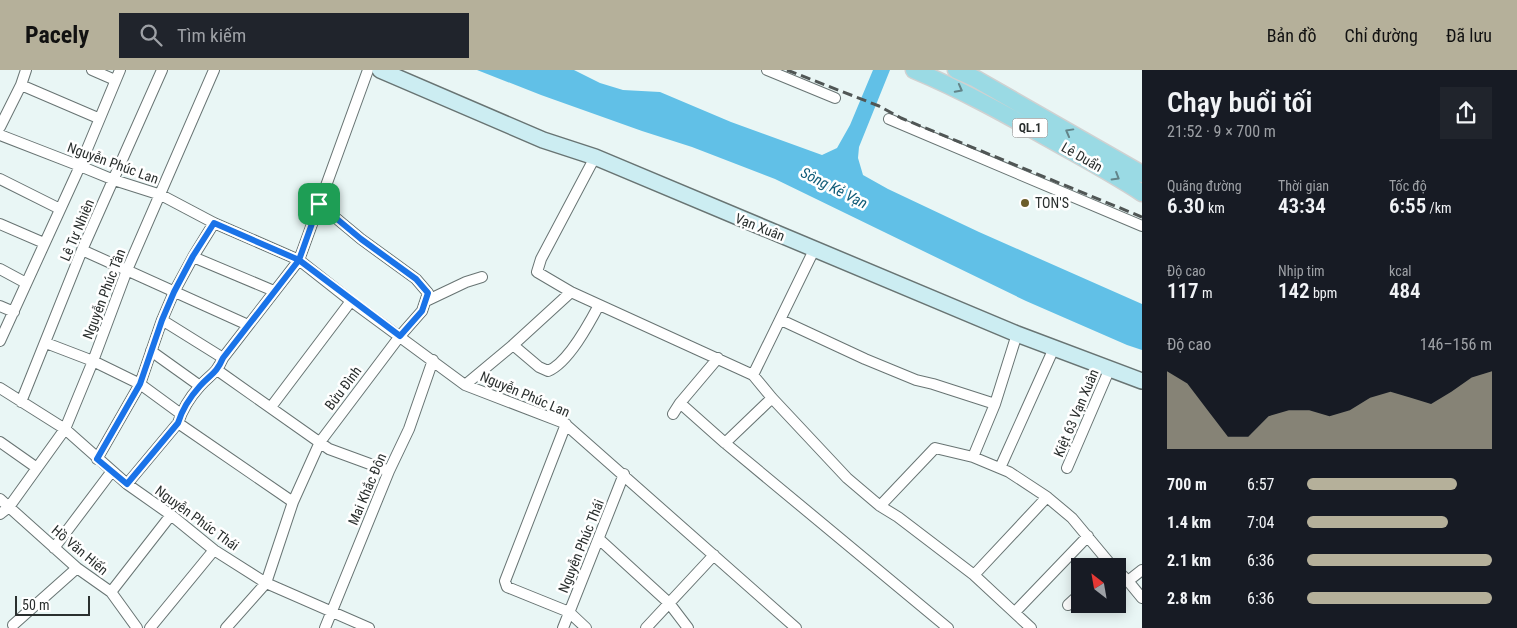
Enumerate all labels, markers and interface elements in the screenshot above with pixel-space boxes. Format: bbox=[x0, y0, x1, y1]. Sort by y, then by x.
search box bbox=[119, 13, 469, 58]
text: Pacely bbox=[25, 21, 89, 49]
icon: search bbox=[137, 21, 165, 49]
text: Tìm kiếm bbox=[177, 24, 246, 47]
text: Bản đồ bbox=[1267, 25, 1317, 46]
text: Chỉ đường bbox=[1345, 25, 1418, 46]
text: Đã lưu bbox=[1446, 25, 1492, 46]
one-way arrow bbox=[953, 83, 962, 93]
text: Chạy buổi tối bbox=[1167, 86, 1312, 119]
button: share bbox=[1440, 87, 1492, 139]
road number: QL.1 bbox=[1012, 118, 1048, 138]
text: 21:52 · 9 × 700 m bbox=[1167, 122, 1276, 141]
one-way arrow bbox=[1066, 129, 1075, 139]
street label: Nguyễn Phúc Lan bbox=[65, 139, 161, 187]
street label: Lê Duẩn bbox=[1059, 139, 1105, 175]
water label: Sông Kẻ Vạn bbox=[798, 164, 870, 212]
one-way arrow bbox=[1110, 170, 1119, 180]
text: Quãng đường bbox=[1167, 178, 1242, 194]
text: Thời gian bbox=[1278, 178, 1329, 194]
text: Tốc độ bbox=[1389, 178, 1427, 194]
pin bbox=[298, 183, 340, 225]
icon: arrive bbox=[305, 190, 333, 218]
text: 6.30 bbox=[1167, 194, 1205, 218]
text: 43:34 bbox=[1278, 194, 1326, 218]
text: 6:55 bbox=[1389, 194, 1426, 218]
place label: TON'S bbox=[1035, 195, 1069, 211]
street label: Lê Tự Nhiên bbox=[57, 197, 97, 263]
marker: TON'S bbox=[1019, 197, 1031, 209]
text: km bbox=[1205, 200, 1225, 216]
text: /km bbox=[1426, 200, 1452, 216]
street label: Vạn Xuân bbox=[733, 210, 787, 244]
street label: Nguyễn Phúc Tần bbox=[79, 247, 129, 341]
text: Độ cao bbox=[1167, 263, 1206, 279]
text: Nhịp tim bbox=[1278, 263, 1325, 279]
text: kcal bbox=[1389, 263, 1412, 279]
text: 117 bbox=[1167, 279, 1199, 303]
text: 142 bbox=[1278, 279, 1310, 303]
text: 484 bbox=[1389, 279, 1421, 303]
text: m bbox=[1199, 285, 1212, 301]
text: bpm bbox=[1310, 285, 1337, 301]
text: Độ cao bbox=[1167, 335, 1211, 354]
text: 146–156 m bbox=[1420, 335, 1492, 354]
street label: Bửu Đình bbox=[321, 363, 365, 413]
street label: Kiệt 63 Vạn Xuân bbox=[1050, 367, 1102, 459]
street label: Nguyễn Phúc Lan bbox=[478, 368, 572, 420]
street label: Mai Khắc Đôn bbox=[345, 451, 389, 527]
text: 700 m bbox=[1167, 475, 1207, 494]
text: 6:57 bbox=[1247, 475, 1274, 494]
street label: Nguyễn Phúc Thái bbox=[152, 482, 242, 554]
street label: Nguyễn Phúc Thái bbox=[555, 497, 607, 595]
text: 1.4 km bbox=[1167, 513, 1211, 532]
text: 7:04 bbox=[1247, 513, 1274, 532]
street label: Hồ Văn Hiến bbox=[49, 522, 111, 578]
text: 2.1 km bbox=[1167, 551, 1211, 570]
text: 6:36 bbox=[1247, 551, 1274, 570]
north arrow bbox=[1071, 558, 1126, 612]
map controls bbox=[1071, 558, 1126, 613]
text: 2.8 km bbox=[1167, 589, 1211, 608]
text: 6:36 bbox=[1247, 589, 1274, 608]
scale bar bbox=[15, 593, 90, 616]
text: 50 m bbox=[22, 597, 50, 613]

